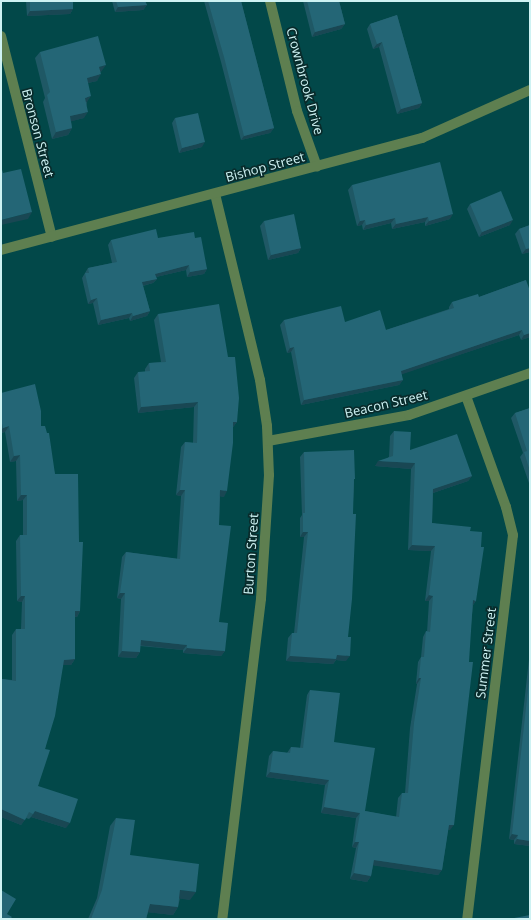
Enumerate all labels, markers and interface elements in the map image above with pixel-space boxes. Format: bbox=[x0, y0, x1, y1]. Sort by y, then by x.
street label: Crownbrook Drive bbox=[283, 26, 327, 136]
street label: Bronson Street bbox=[19, 87, 57, 179]
street label: Bishop Street bbox=[224, 149, 306, 185]
street label: Beacon Street bbox=[343, 387, 429, 421]
street label: Burton Street bbox=[240, 513, 262, 595]
street label: Summer Street bbox=[473, 607, 499, 699]

